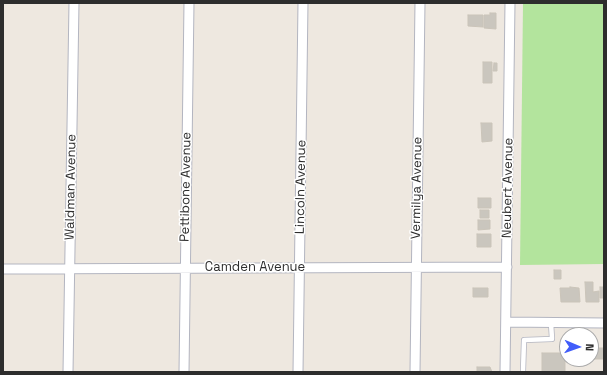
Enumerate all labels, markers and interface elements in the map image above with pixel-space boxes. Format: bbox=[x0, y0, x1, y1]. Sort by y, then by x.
street label: Pettibone Avenue bbox=[177, 132, 195, 242]
street label: Waldman Avenue bbox=[62, 134, 80, 240]
street label: Vermilya Avenue bbox=[408, 137, 426, 239]
street label: Neubert Avenue bbox=[499, 138, 517, 238]
street label: Lincoln Avenue bbox=[292, 140, 310, 234]
street label: Camden Avenue bbox=[205, 259, 305, 275]
north arrow bbox=[559, 327, 599, 367]
text: N bbox=[583, 343, 597, 351]

